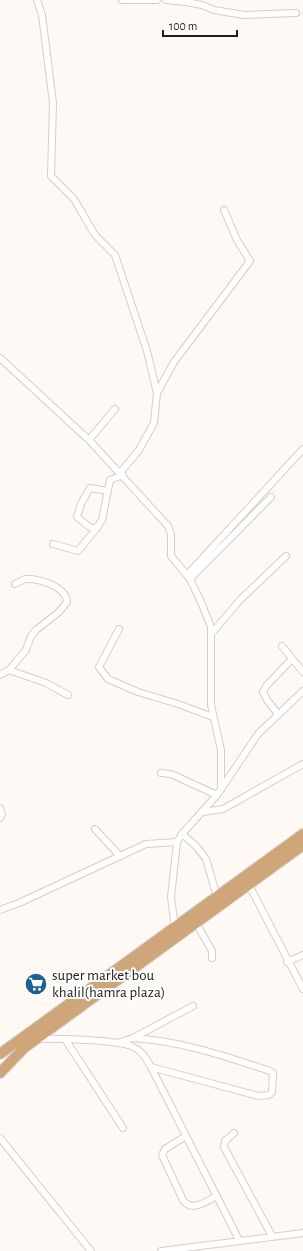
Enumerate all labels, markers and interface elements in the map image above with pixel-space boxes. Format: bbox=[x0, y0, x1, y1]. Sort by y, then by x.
scale bar bbox=[163, 12, 237, 38]
text: 100 m bbox=[169, 20, 197, 32]
place label: super market bou khalil(hamra plaza) bbox=[52, 968, 165, 1000]
supermarket icon: super market bou khalil(hamra plaza) bbox=[23, 971, 49, 997]

